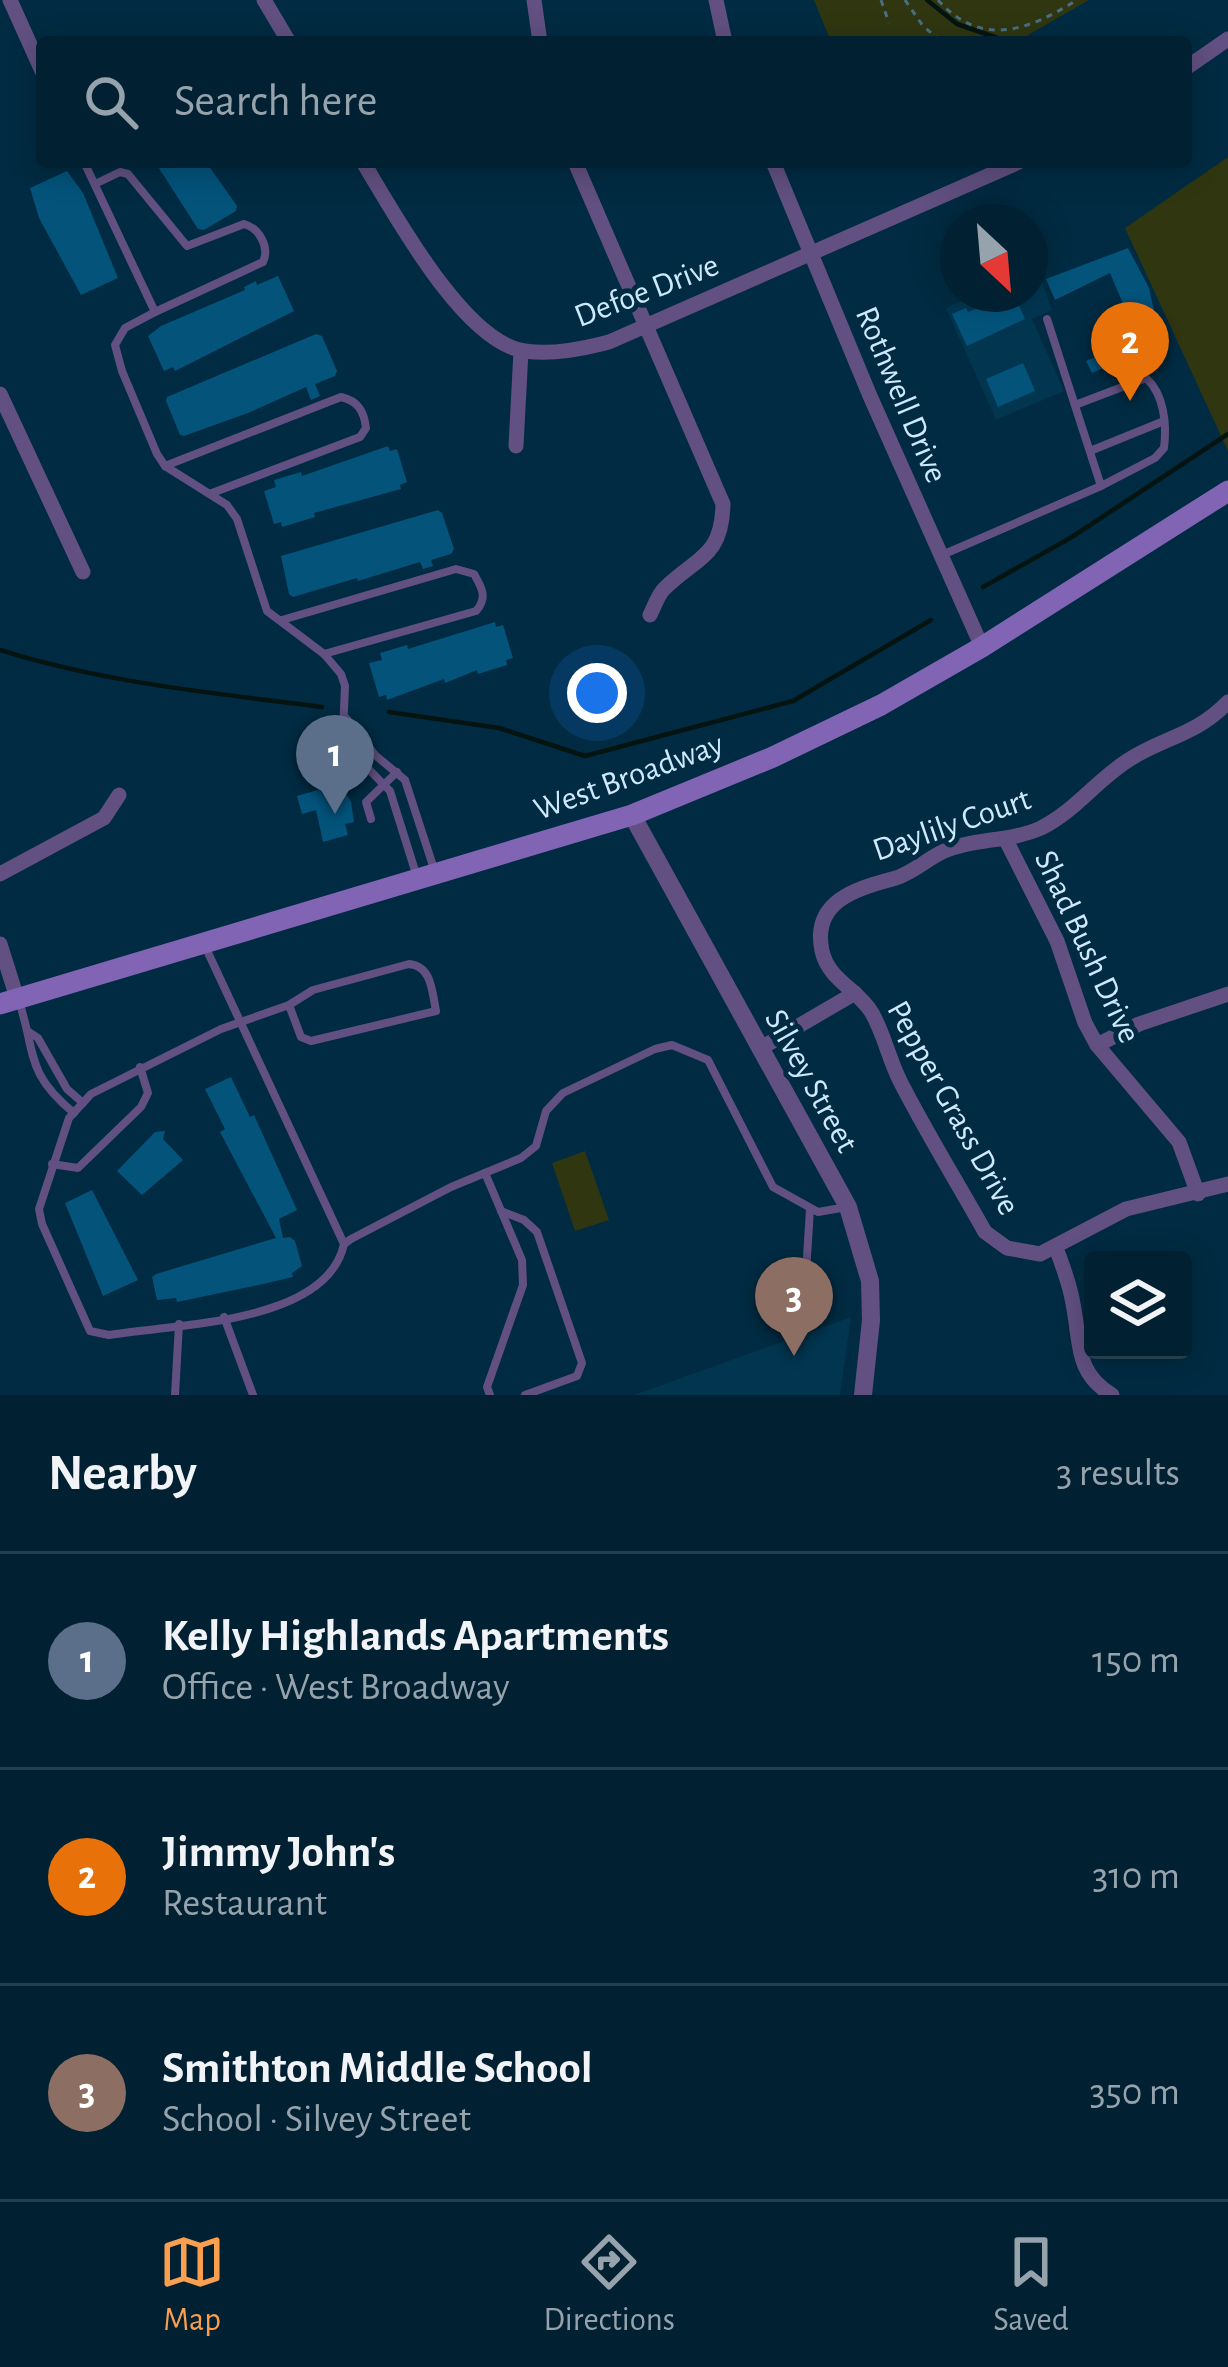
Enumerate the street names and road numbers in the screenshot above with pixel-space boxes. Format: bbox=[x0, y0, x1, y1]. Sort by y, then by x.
street label: Defoe Drive bbox=[570, 249, 723, 334]
street label: Rothwell Drive bbox=[849, 302, 953, 488]
street label: West Broadway bbox=[530, 728, 728, 827]
street label: Daylily Court bbox=[869, 783, 1035, 868]
street label: Shad Bush Drive bbox=[1028, 846, 1146, 1048]
street label: Pepper Grass Drive bbox=[880, 996, 1025, 1221]
street label: Silvey Street bbox=[758, 1004, 864, 1159]

